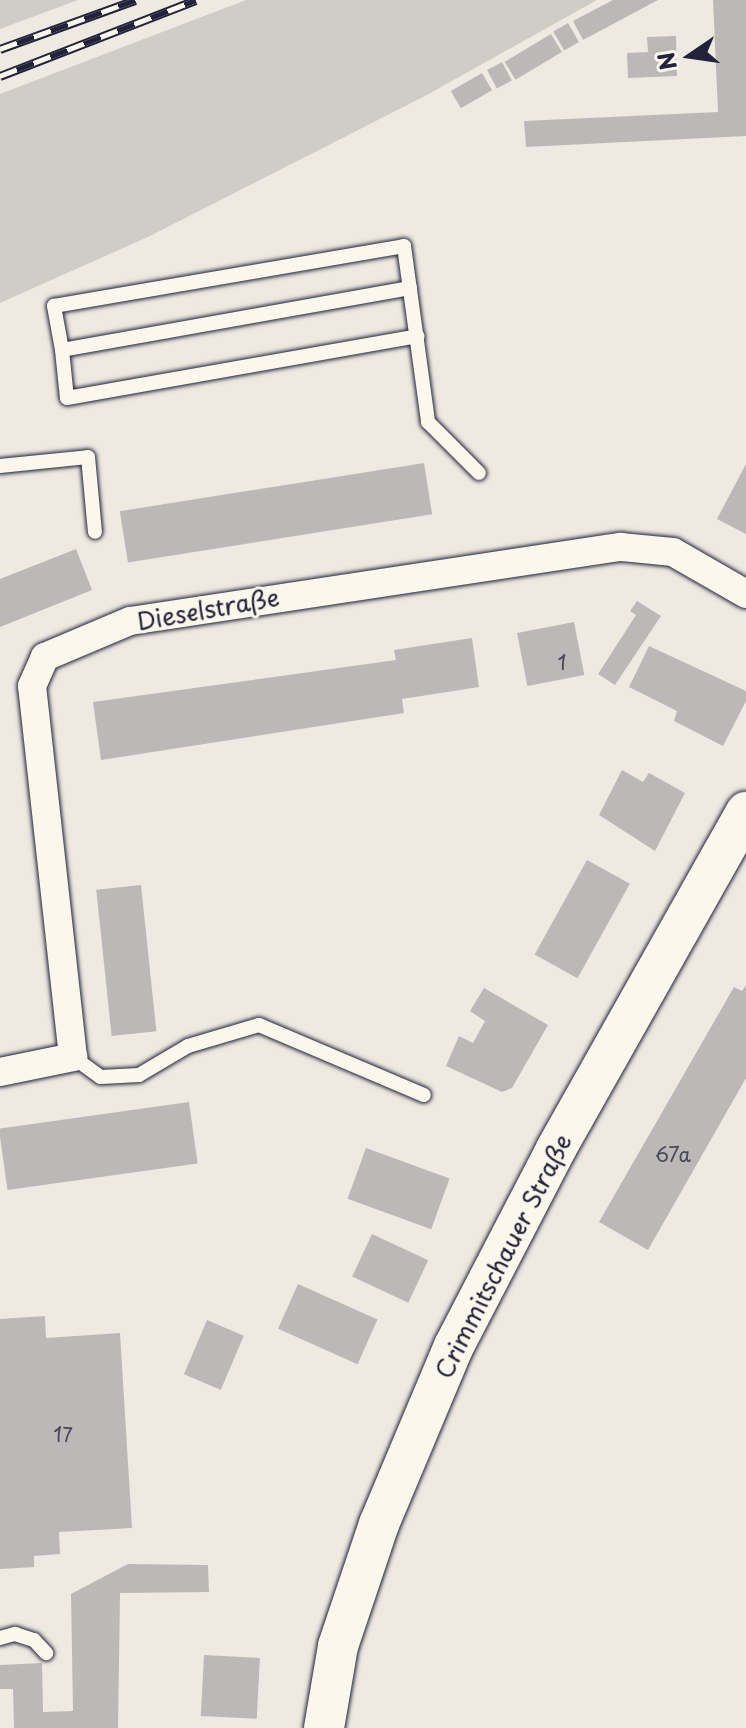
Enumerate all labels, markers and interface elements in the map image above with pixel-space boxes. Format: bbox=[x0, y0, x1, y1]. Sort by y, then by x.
north arrow bbox=[650, 16, 730, 96]
text: N bbox=[648, 49, 684, 74]
street label: Dieselstraße bbox=[135, 582, 281, 636]
house number: 1 bbox=[558, 650, 566, 674]
street label: Crimmitschauer Straße bbox=[428, 1128, 578, 1384]
house number: 67a bbox=[655, 1142, 691, 1166]
house number: 17 bbox=[53, 1422, 73, 1446]

